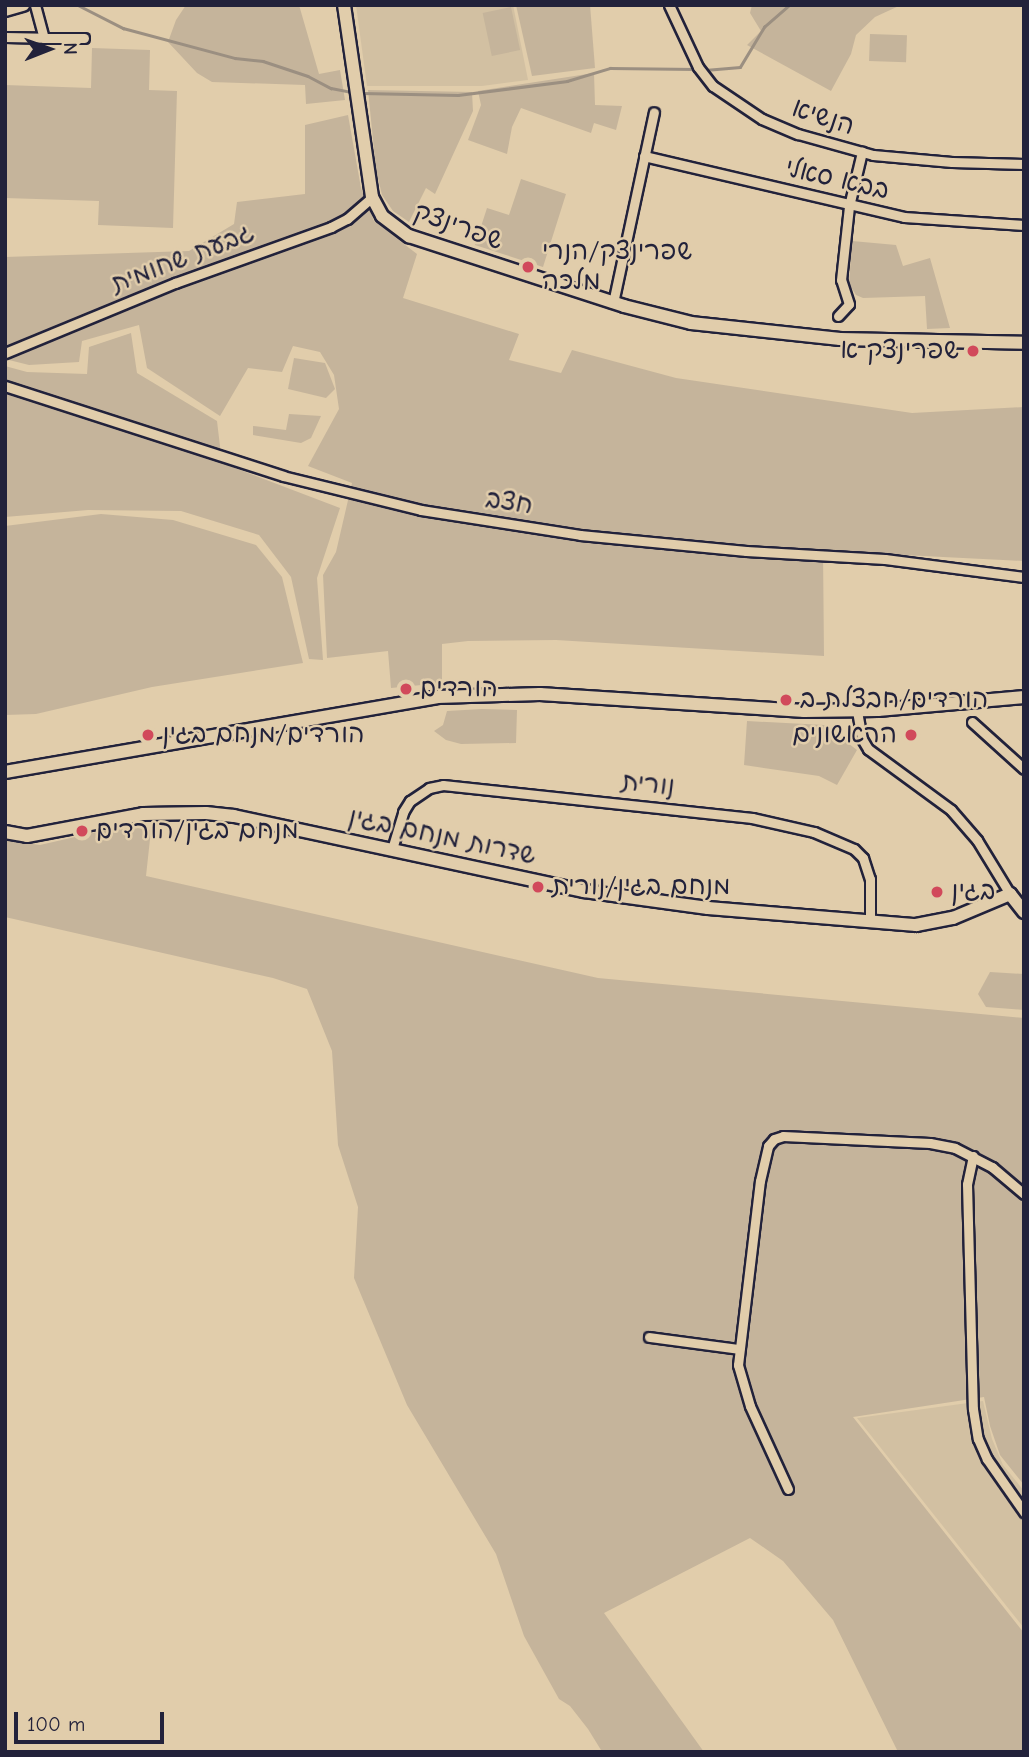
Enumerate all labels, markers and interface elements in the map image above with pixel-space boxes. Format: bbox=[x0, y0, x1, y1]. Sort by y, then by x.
north arrow bbox=[14, 14, 84, 84]
text: N bbox=[59, 42, 81, 55]
street label: הנשיא bbox=[788, 93, 858, 143]
street label: בבא סאלי bbox=[782, 153, 892, 207]
street label: שפרינצק bbox=[409, 197, 507, 257]
street label: גבעת שחומית bbox=[107, 217, 259, 301]
place label: שפרינצק/הנרי מלכה bbox=[542, 236, 692, 298]
marker: שפרינצק/הנרי מלכה bbox=[520, 259, 536, 275]
place label: שפרינצק א bbox=[840, 335, 959, 367]
marker: שפרינצק א bbox=[965, 343, 981, 359]
street label: חצב bbox=[483, 484, 535, 522]
place label: הורדים bbox=[420, 673, 498, 705]
marker: הורדים bbox=[398, 681, 414, 697]
place label: הורדים/חבצלת ב bbox=[800, 684, 988, 716]
marker: הורדים/חבצלת ב bbox=[778, 692, 794, 708]
place label: הורדים/מנחם בגין bbox=[162, 719, 365, 751]
place label: הראשונים bbox=[792, 719, 897, 751]
marker: הורדים/מנחם בגין bbox=[140, 727, 156, 743]
marker: הראשונים bbox=[903, 727, 919, 743]
street label: נורית bbox=[620, 767, 676, 803]
street label: שדרות מנחם בגין bbox=[345, 802, 539, 872]
place label: מנחם בגין/הורדים bbox=[96, 815, 299, 847]
marker: מנחם בגין/הורדים bbox=[74, 823, 90, 839]
place label: מנחם בגין/נורית bbox=[552, 871, 730, 903]
place label: בגין bbox=[951, 876, 996, 908]
marker: מנחם בגין/נורית bbox=[530, 879, 546, 895]
marker: בגין bbox=[929, 884, 945, 900]
scale bar bbox=[18, 1698, 168, 1742]
text: 100 m bbox=[27, 1712, 85, 1736]

